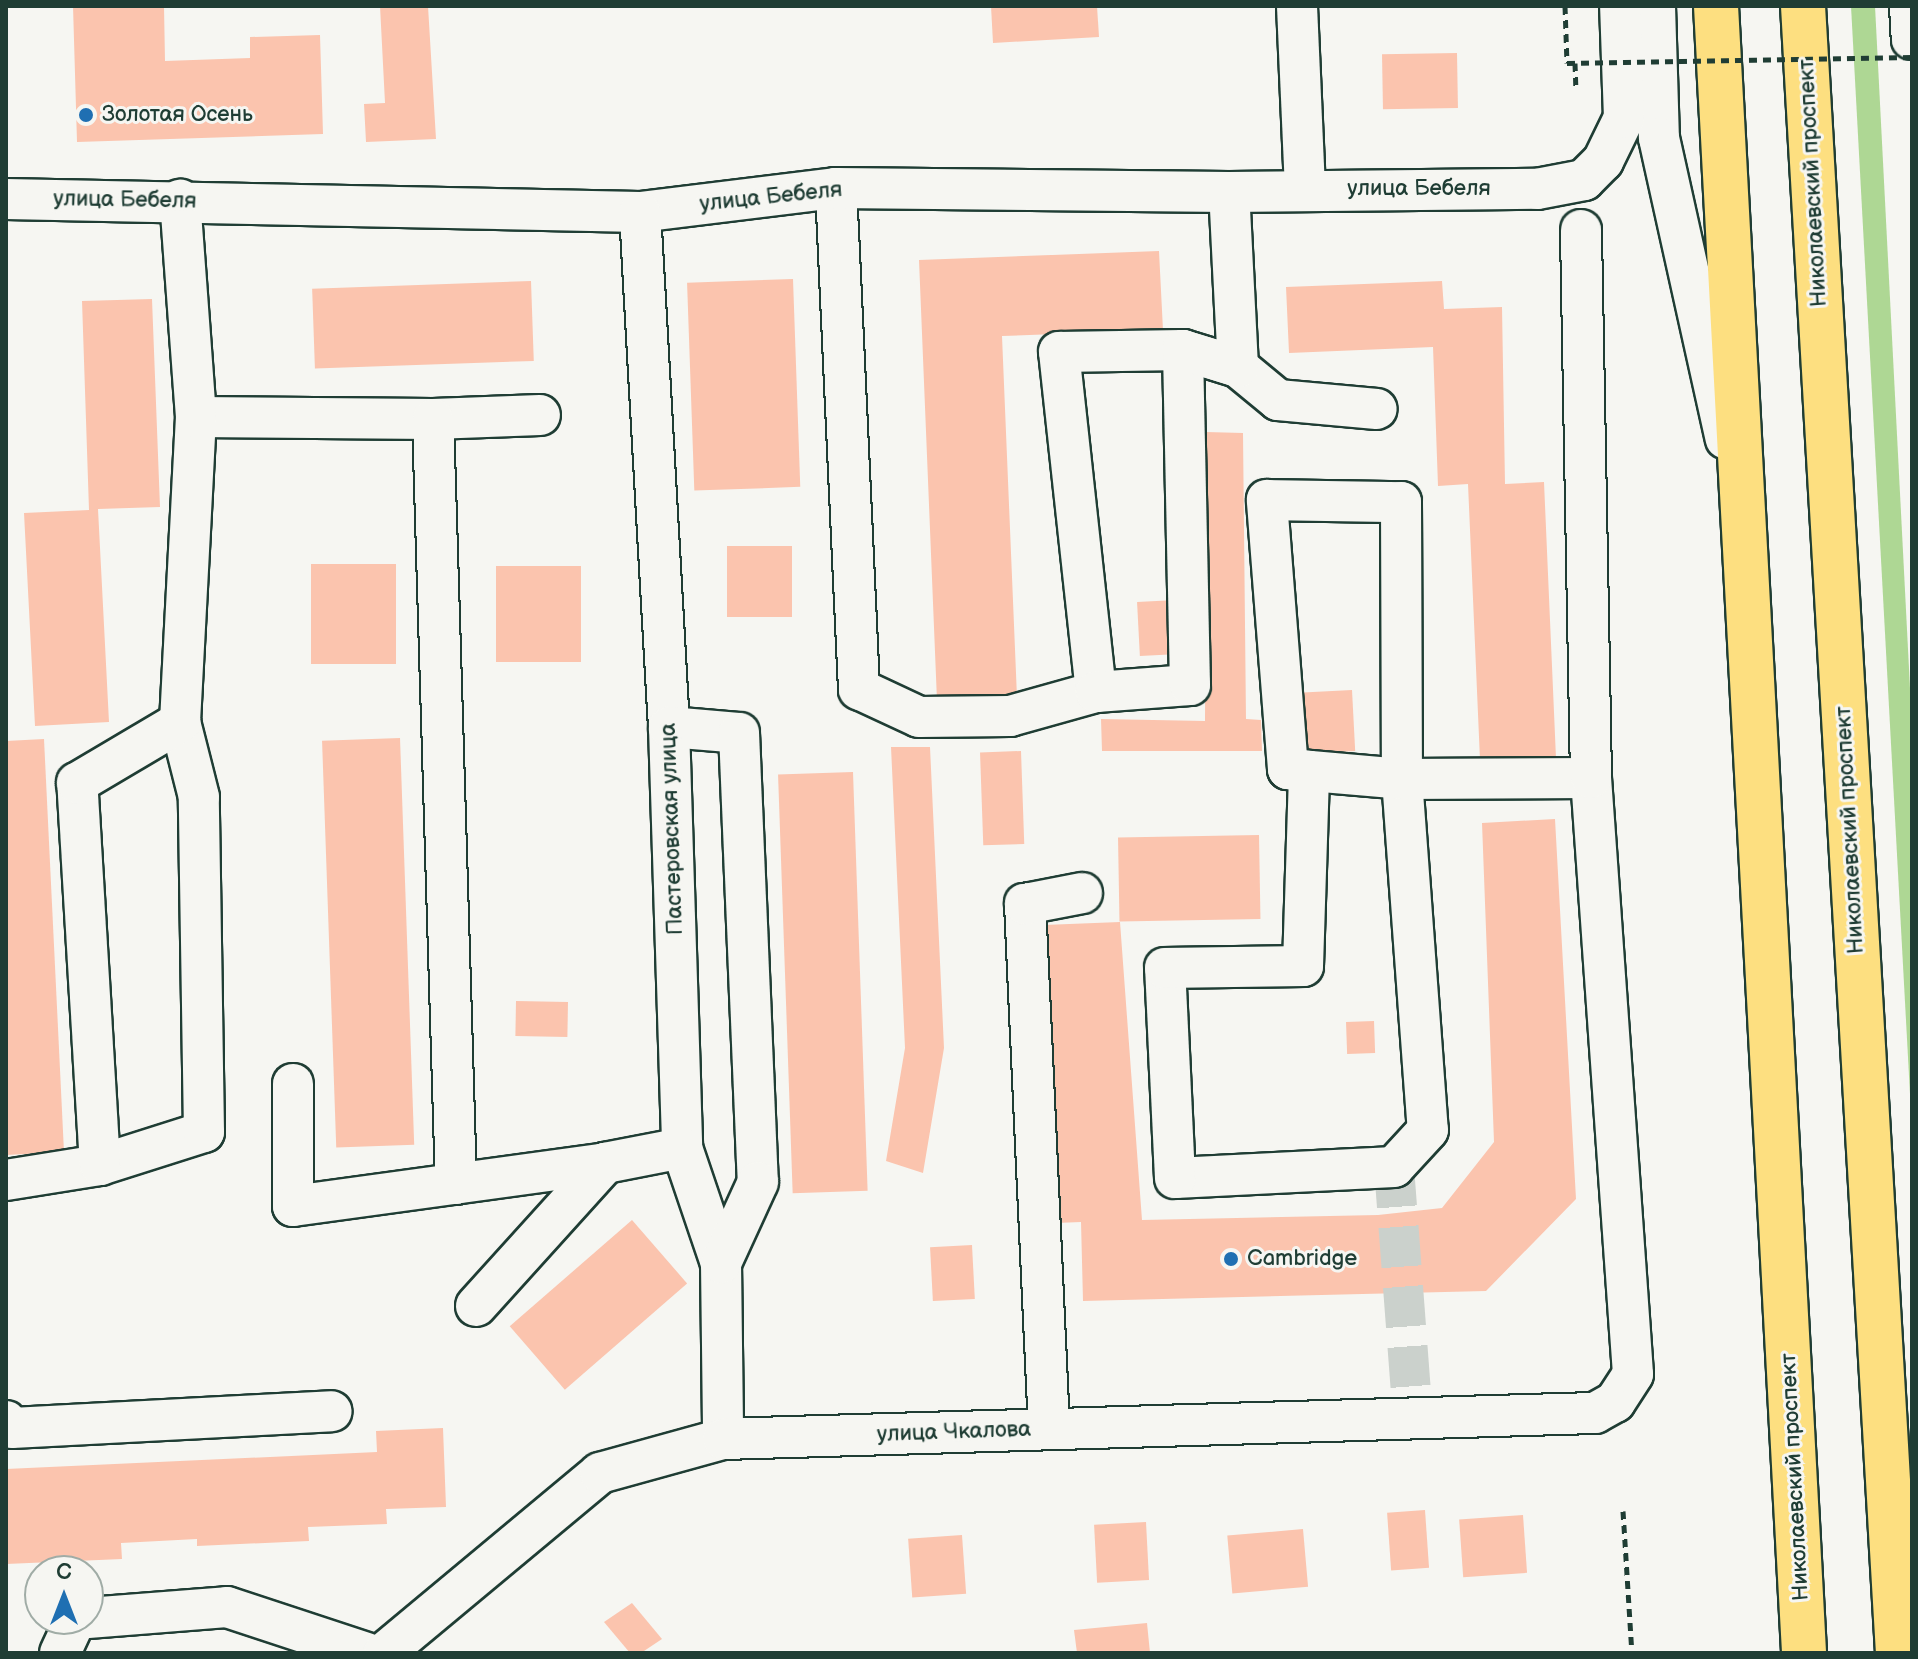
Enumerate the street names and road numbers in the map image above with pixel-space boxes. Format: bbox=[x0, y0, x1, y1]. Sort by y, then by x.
street label: Николаевский проспект bbox=[1793, 58, 1833, 308]
street label: улица Бебеля bbox=[698, 176, 844, 218]
street label: улица Бебеля bbox=[1347, 176, 1491, 202]
street label: улица Бебеля bbox=[53, 186, 197, 214]
street label: Николаевский проспект bbox=[1830, 705, 1870, 955]
street label: Пастеровская улица bbox=[655, 722, 689, 936]
street label: Николаевский проспект bbox=[1775, 1352, 1815, 1602]
street label: улица Чкалова bbox=[876, 1416, 1032, 1448]

